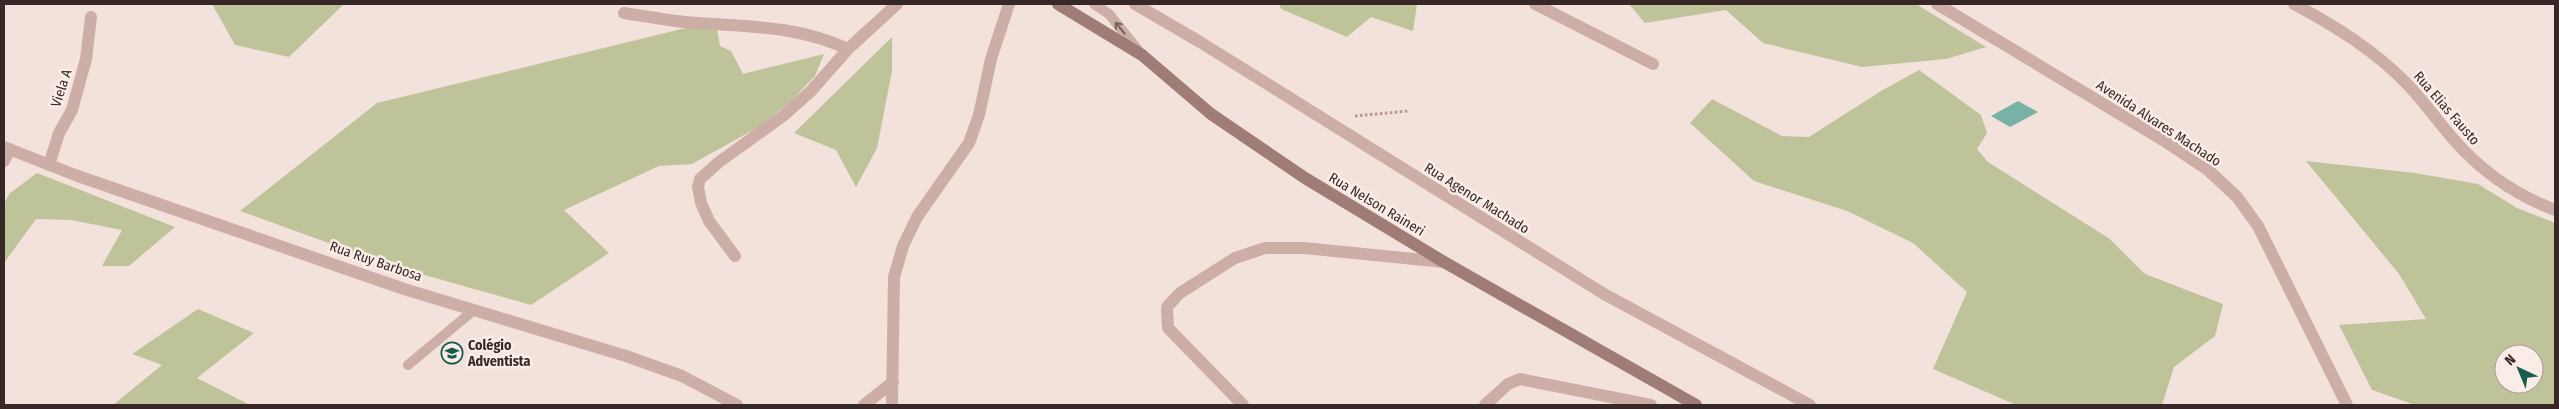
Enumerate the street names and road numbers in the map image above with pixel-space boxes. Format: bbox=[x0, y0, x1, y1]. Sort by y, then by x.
street label: Viela A bbox=[47, 67, 76, 109]
street label: Rua Elias Fausto bbox=[2410, 68, 2483, 149]
street label: Avenida Alvares Machado bbox=[2093, 77, 2224, 170]
street label: Rua Agenor Machado bbox=[1421, 159, 1532, 238]
street label: Rua Nelson Raineri bbox=[1326, 169, 1428, 240]
street label: Rua Ruy Barbosa bbox=[327, 238, 424, 285]

